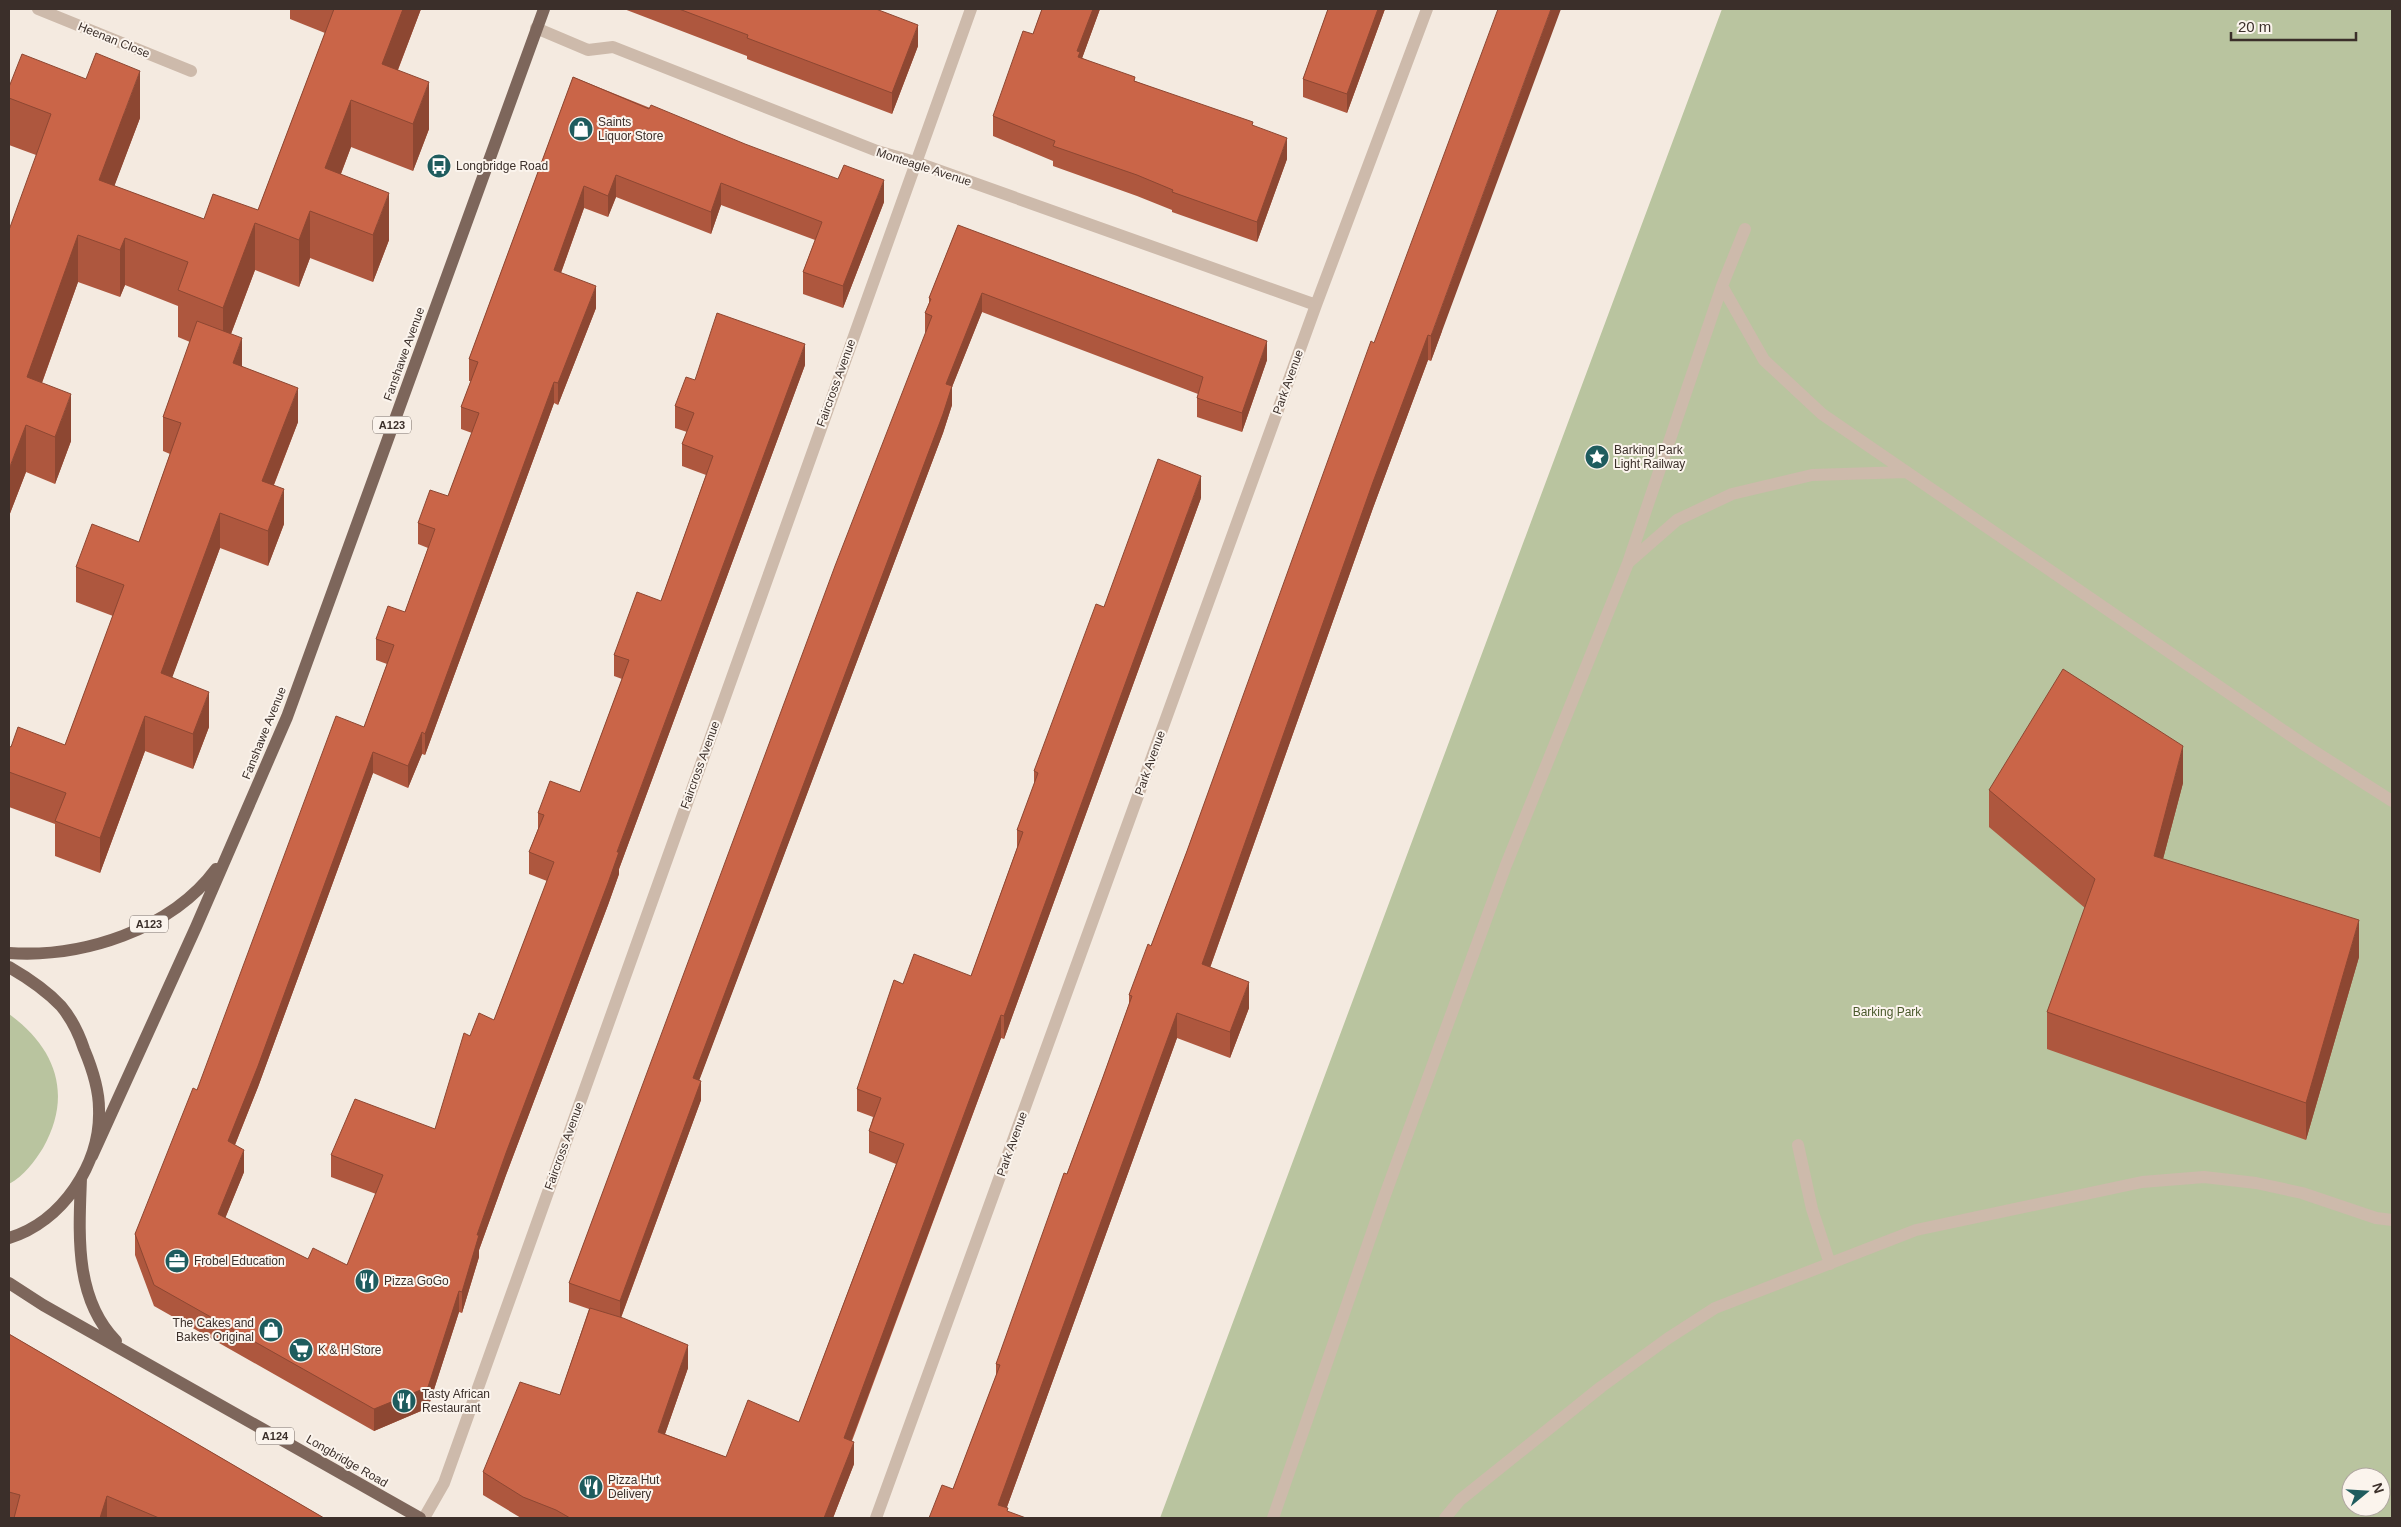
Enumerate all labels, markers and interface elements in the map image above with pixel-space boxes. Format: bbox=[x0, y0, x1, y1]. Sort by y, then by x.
scale bar bbox=[2231, 10, 2356, 42]
text: 20 m bbox=[2238, 18, 2271, 35]
street label: Heenan Close bbox=[76, 19, 152, 61]
place label: Saints Liquor Store bbox=[598, 115, 664, 143]
shop icon: Saints Liquor Store bbox=[568, 116, 594, 142]
street label: Monteagle Avenue bbox=[875, 145, 974, 189]
bus stop icon: Longbridge Road bbox=[426, 153, 452, 179]
place label: Longbridge Road bbox=[456, 159, 548, 173]
street label: Fanshawe Avenue bbox=[381, 305, 428, 403]
street label: Faircross Avenue bbox=[814, 337, 859, 429]
street label: Park Avenue bbox=[1270, 347, 1306, 416]
road number: A123 bbox=[373, 416, 411, 434]
place label: Barking Park Light Railway bbox=[1614, 443, 1685, 471]
place icon: Barking Park Light Railway bbox=[1584, 444, 1610, 470]
street label: Fanshawe Avenue bbox=[239, 684, 289, 781]
street label: Faircross Avenue bbox=[678, 719, 723, 811]
street label: Park Avenue bbox=[1132, 728, 1168, 797]
road number: A123 bbox=[130, 916, 168, 932]
park label: Barking Park bbox=[1853, 1005, 1922, 1019]
street label: Faircross Avenue bbox=[542, 1100, 587, 1192]
street label: Park Avenue bbox=[994, 1109, 1030, 1178]
office icon: Frobel Education bbox=[164, 1248, 190, 1274]
place label: Frobel Education bbox=[194, 1254, 285, 1268]
restaurant icon: Pizza GoGo bbox=[354, 1268, 380, 1294]
place label: Pizza GoGo bbox=[384, 1274, 449, 1288]
place label: The Cakes and Bakes Original bbox=[173, 1316, 254, 1344]
shop icon: The Cakes and Bakes Original bbox=[258, 1317, 284, 1343]
supermarket icon: K & H Store bbox=[288, 1337, 314, 1363]
place label: K & H Store bbox=[318, 1343, 382, 1357]
place label: Tasty African Restaurant bbox=[422, 1387, 490, 1415]
restaurant icon: Tasty African Restaurant bbox=[391, 1388, 417, 1414]
road number: A124 bbox=[256, 1428, 294, 1444]
street label: Longbridge Road bbox=[304, 1432, 390, 1490]
north arrow bbox=[2341, 1467, 2391, 1517]
place label: Pizza Hut Delivery bbox=[608, 1473, 660, 1501]
restaurant icon: Pizza Hut Delivery bbox=[578, 1474, 604, 1500]
text: N bbox=[2369, 1481, 2388, 1495]

